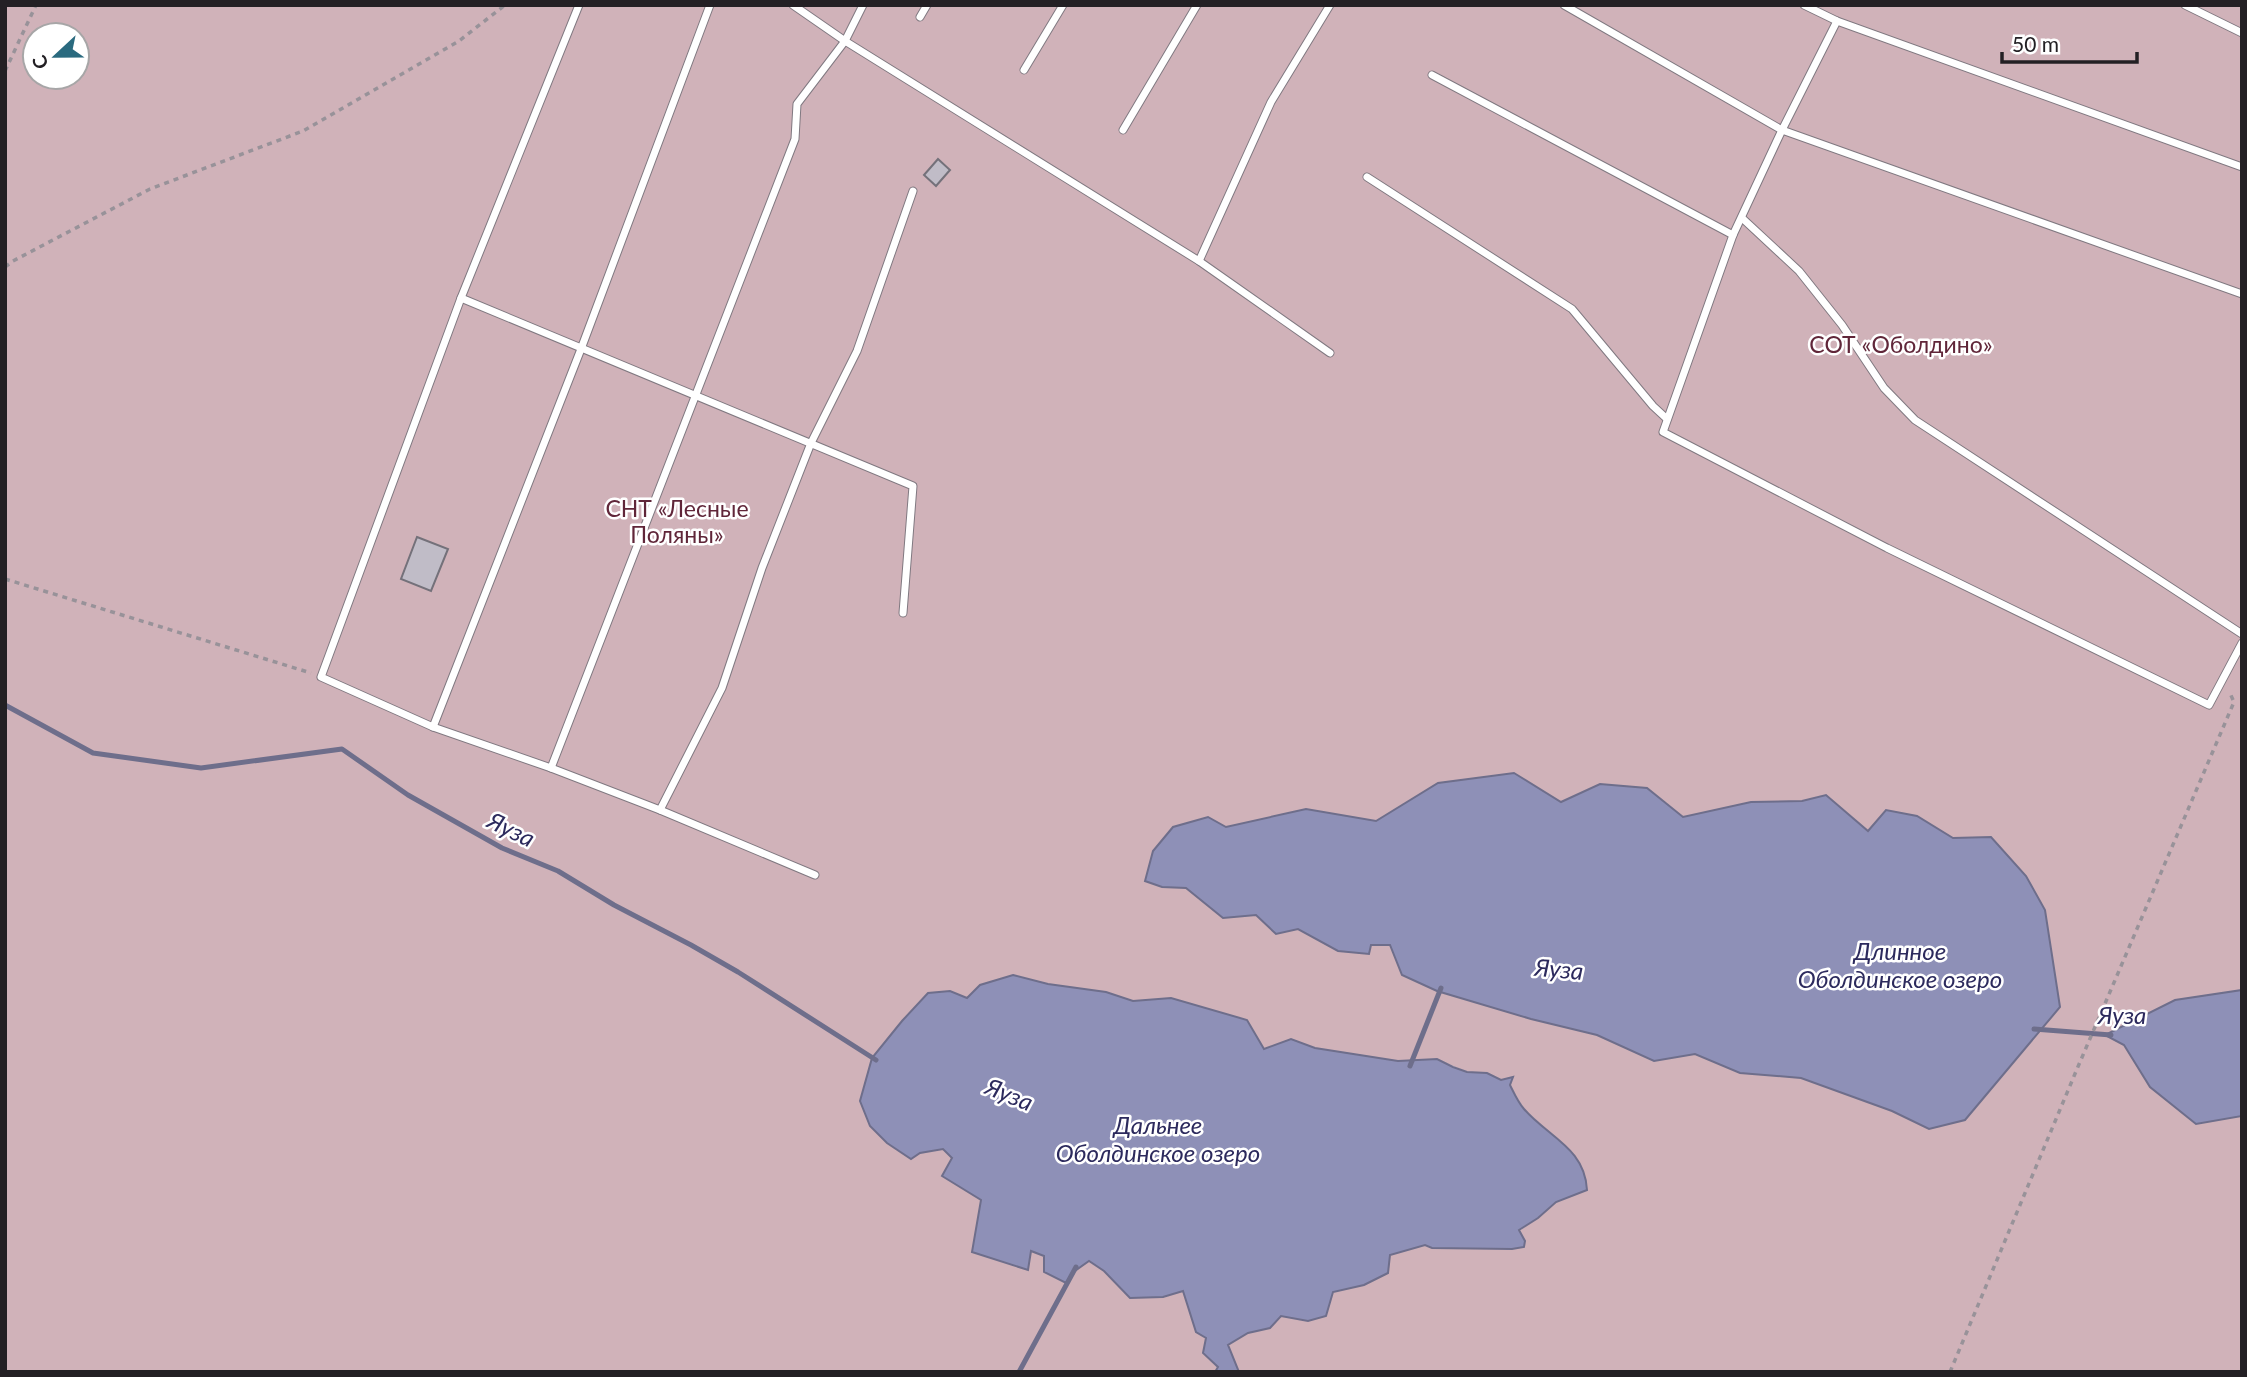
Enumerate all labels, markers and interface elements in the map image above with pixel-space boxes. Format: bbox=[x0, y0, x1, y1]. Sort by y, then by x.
north arrow bbox=[21, 21, 91, 91]
scale bar bbox=[2002, 21, 2137, 65]
text: 50 m bbox=[2012, 31, 2059, 56]
text: С bbox=[27, 52, 53, 73]
park label: СОТ «Оболдино» bbox=[1809, 330, 1993, 358]
park label: СНТ «Лесные Поляны» bbox=[605, 494, 749, 548]
water label: Яуза bbox=[483, 805, 540, 852]
water label: Длинное Оболдинское озеро bbox=[1798, 936, 2002, 993]
water label: Яуза bbox=[1533, 952, 1585, 985]
water label: Яуза bbox=[2097, 1000, 2146, 1029]
water label: Яуза bbox=[981, 1071, 1038, 1116]
water label: Дальнее Оболдинское озеро bbox=[1056, 1110, 1260, 1167]

